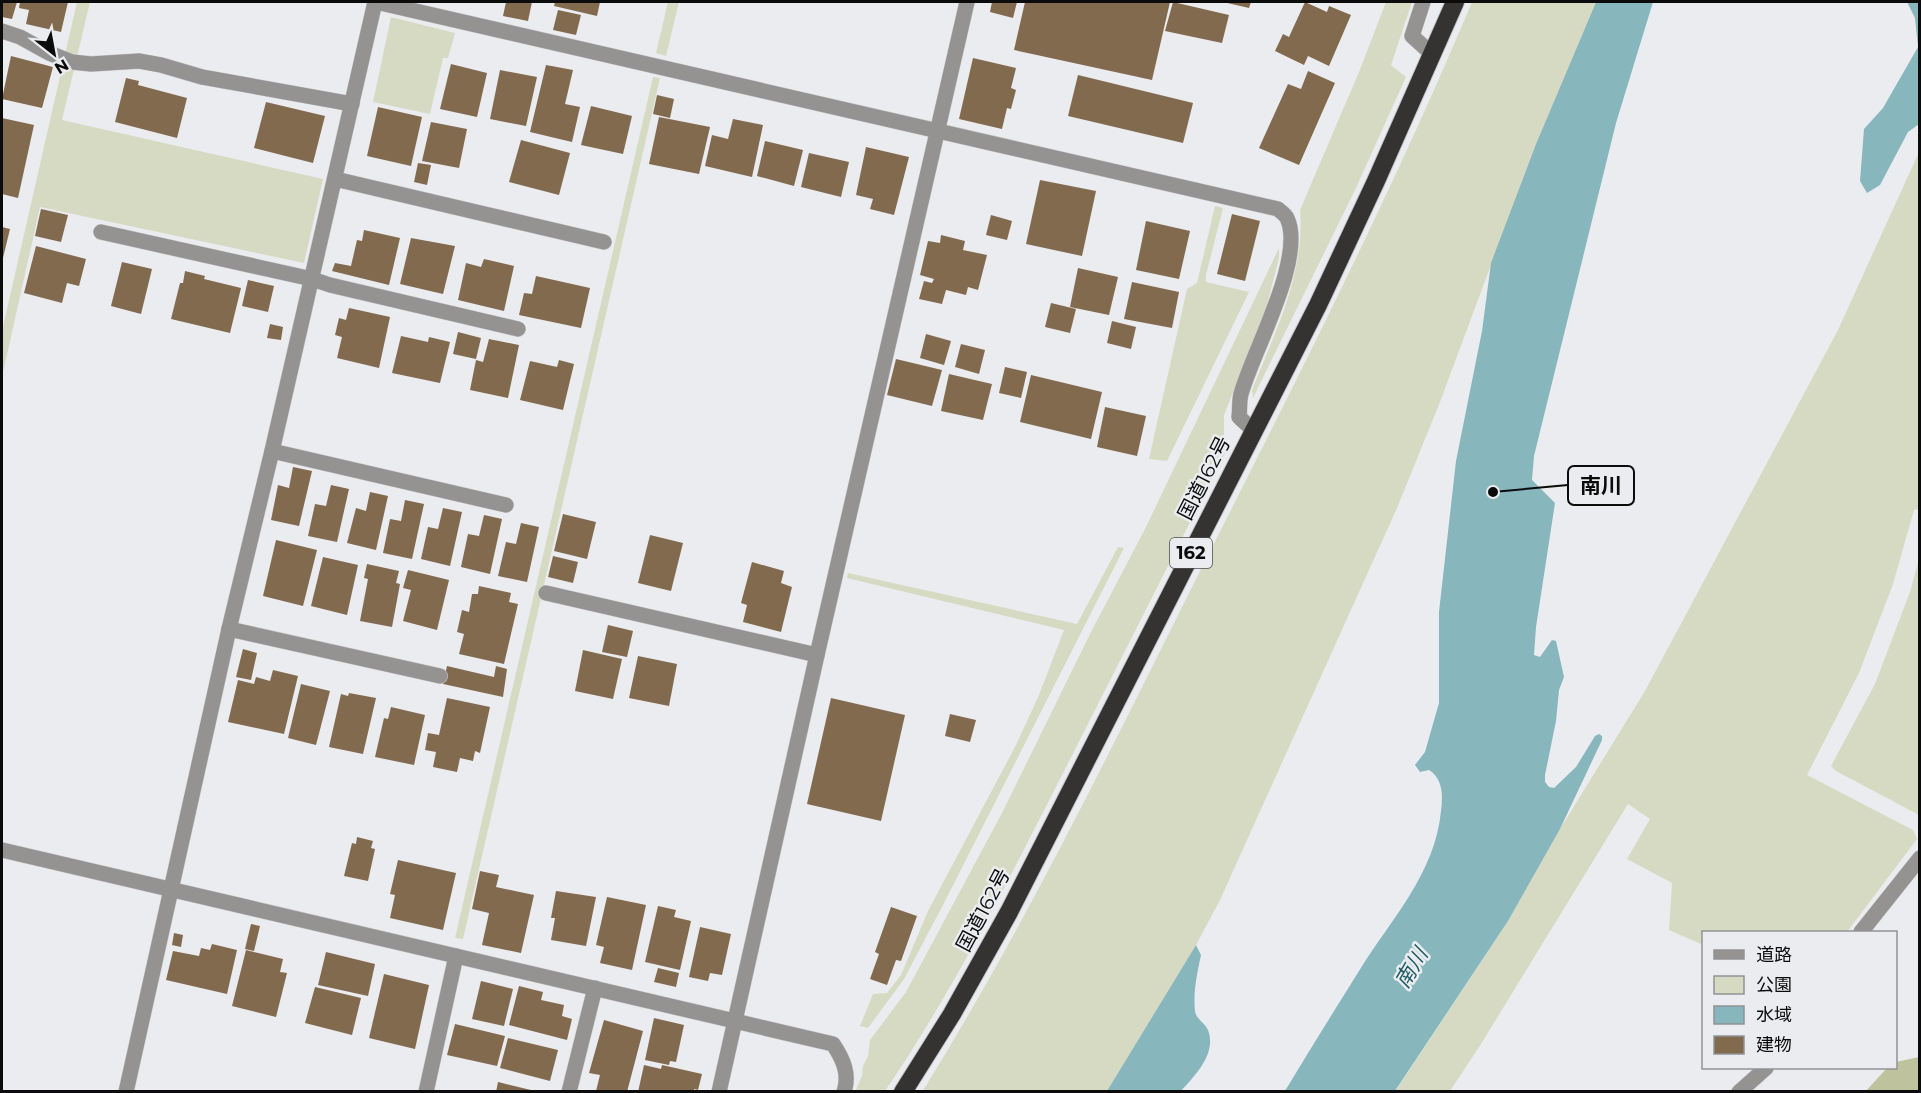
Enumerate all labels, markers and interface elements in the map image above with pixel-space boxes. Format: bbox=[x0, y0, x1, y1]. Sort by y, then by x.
north arrow bbox=[24, 24, 84, 84]
text: N bbox=[51, 55, 72, 78]
street label: 国道162号 bbox=[1173, 432, 1235, 524]
callout: 南川 bbox=[1568, 466, 1634, 505]
text: 南川 bbox=[1580, 473, 1622, 498]
road number: 162 bbox=[1170, 538, 1212, 568]
street label: 国道162号 bbox=[951, 864, 1015, 956]
legend bbox=[1702, 931, 1897, 1069]
water label: 南川 bbox=[1389, 942, 1434, 992]
text: 道路 bbox=[1756, 944, 1792, 966]
text: 公園 bbox=[1756, 974, 1792, 996]
text: 水域 bbox=[1756, 1004, 1792, 1026]
text: 建物 bbox=[1756, 1034, 1792, 1056]

